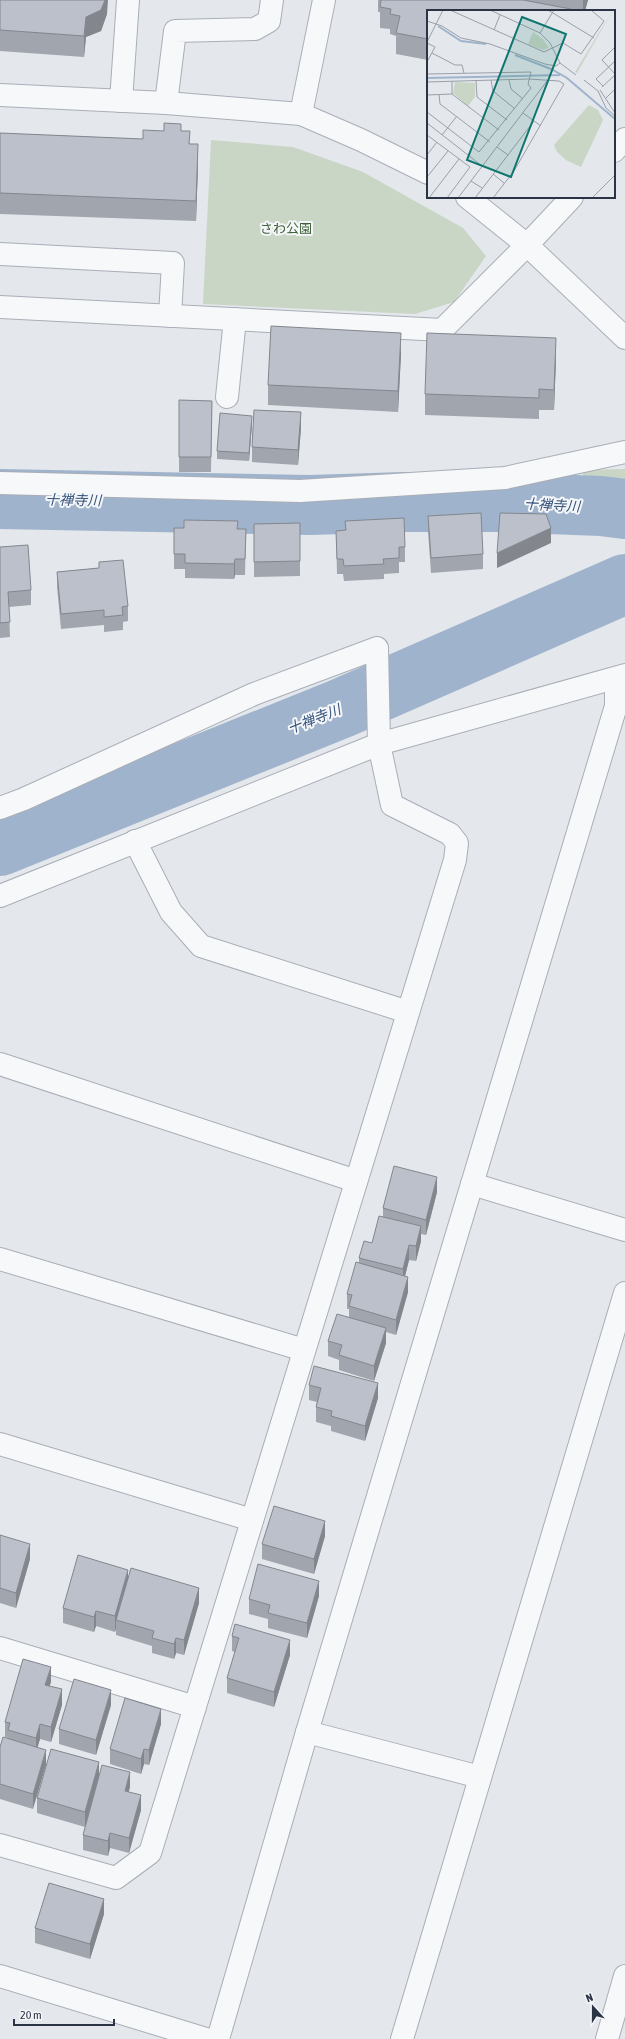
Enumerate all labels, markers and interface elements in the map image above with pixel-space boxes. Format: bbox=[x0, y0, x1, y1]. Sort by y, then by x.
inset map bbox=[427, 10, 615, 198]
park label: さわ公園 bbox=[260, 221, 312, 236]
water label: 十禅寺川 bbox=[45, 492, 103, 509]
water label: 十禅寺川 bbox=[524, 496, 582, 515]
water label: 十禅寺川 bbox=[285, 700, 345, 737]
north arrow bbox=[573, 1987, 613, 2027]
text: N bbox=[584, 1991, 595, 2004]
scale bar bbox=[14, 2001, 114, 2027]
text: 20 m bbox=[20, 2008, 42, 2022]

